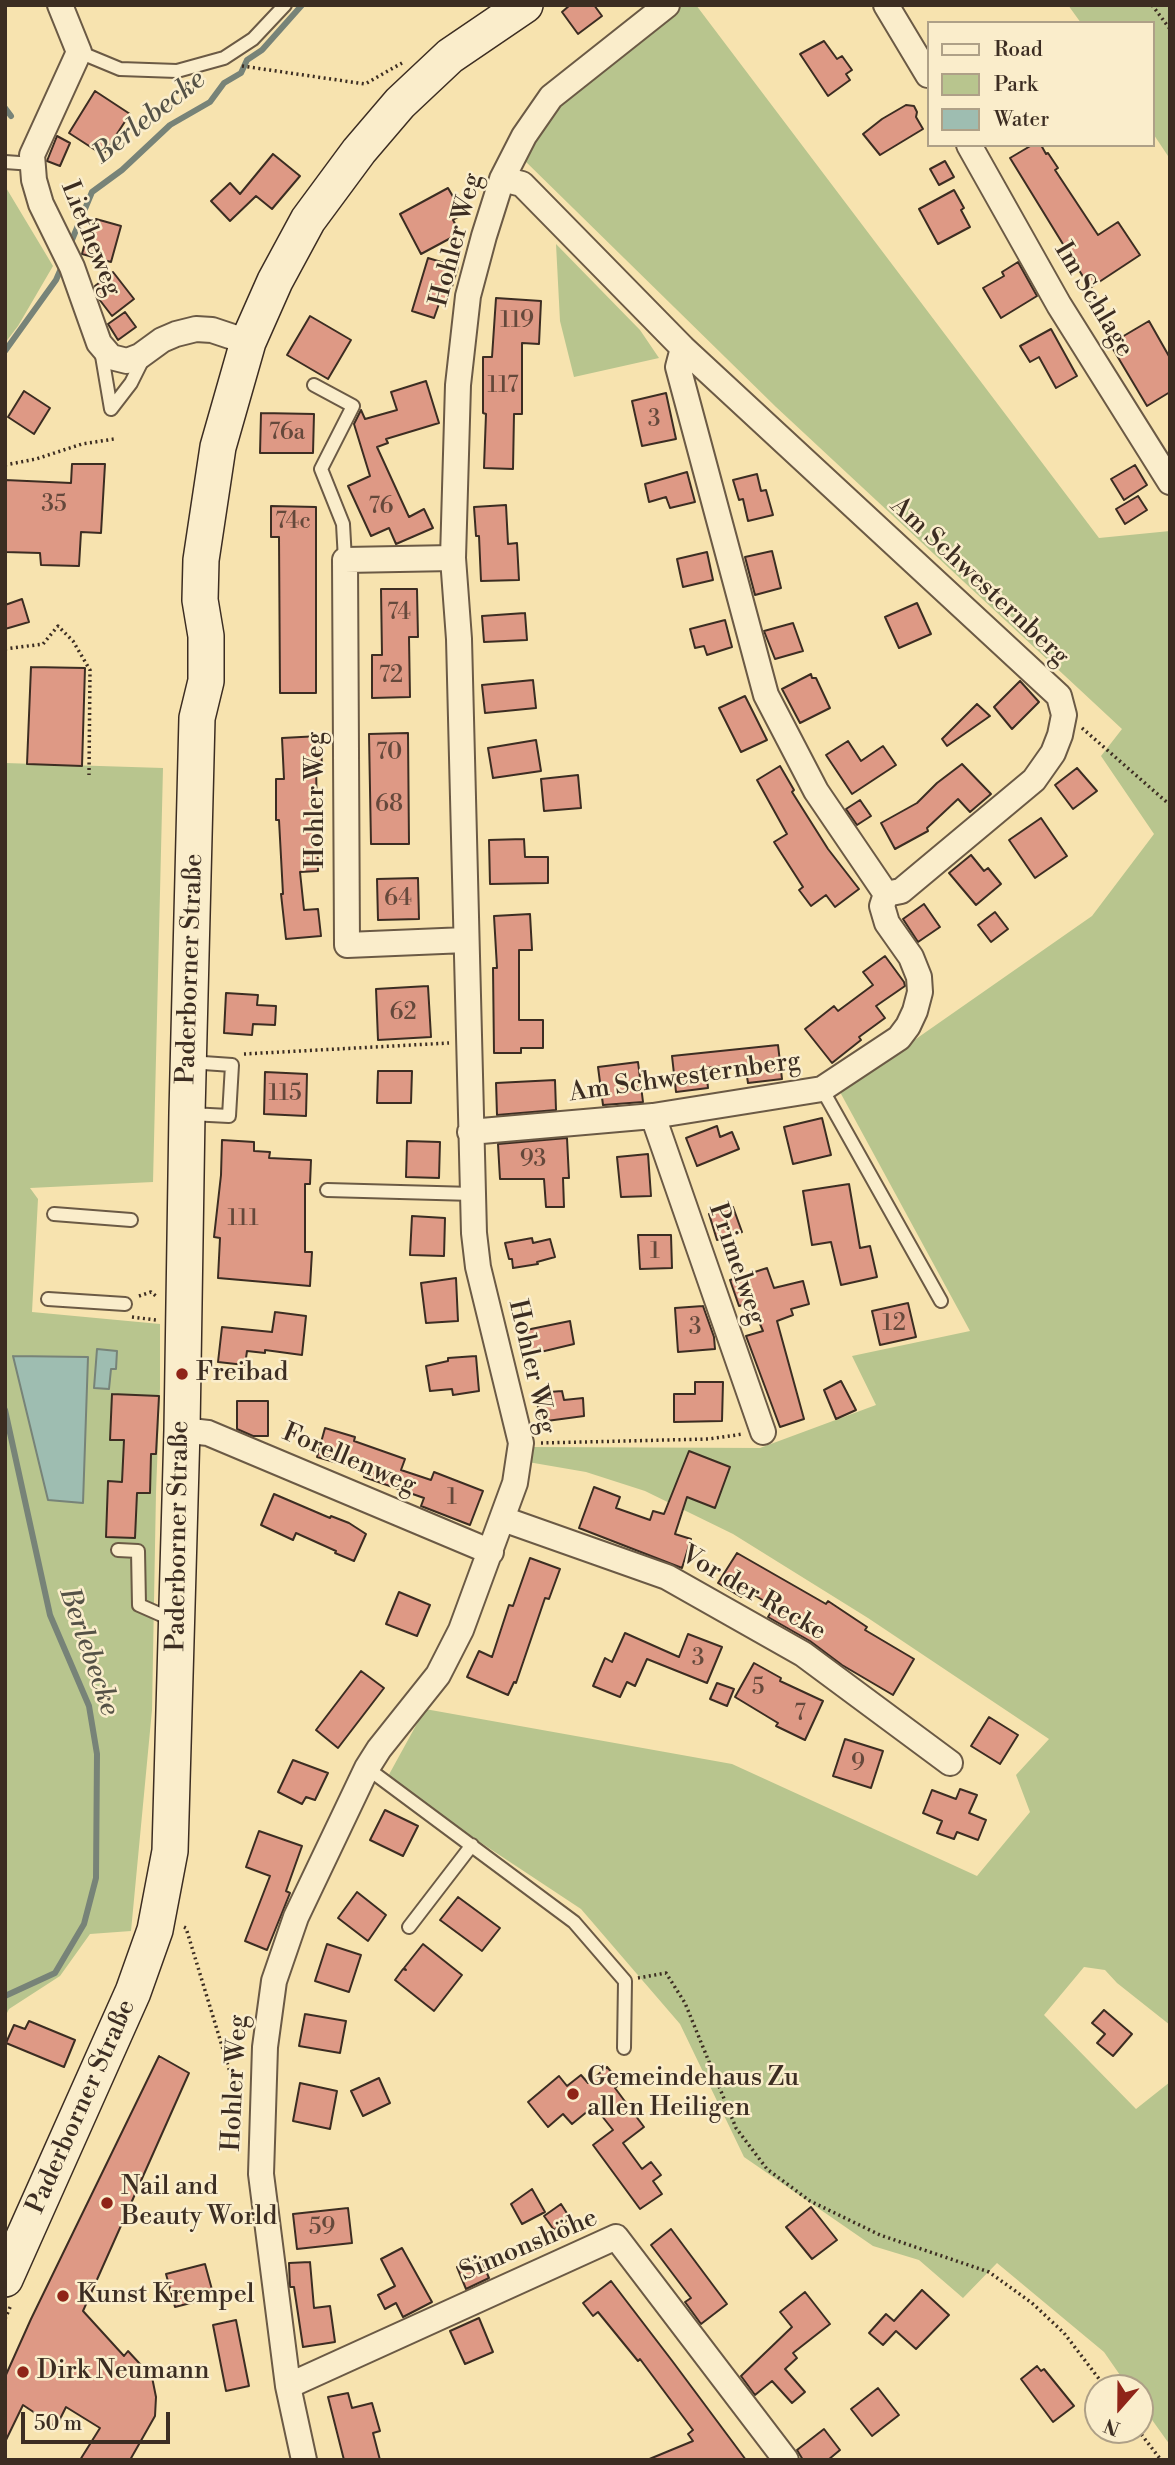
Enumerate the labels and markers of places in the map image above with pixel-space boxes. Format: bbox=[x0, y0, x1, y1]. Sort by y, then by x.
place label: Freibad bbox=[196, 1358, 288, 1390]
marker: Freibad bbox=[174, 1366, 190, 1382]
place label: Gemeindehaus Zu allen Heiligen bbox=[587, 2063, 799, 2124]
marker: Gemeindehaus Zu allen Heiligen bbox=[565, 2086, 581, 2102]
place label: Nail and Beauty World bbox=[121, 2172, 277, 2234]
marker: Nail and Beauty World bbox=[99, 2195, 115, 2211]
place label: Kunst Krempel bbox=[77, 2280, 254, 2312]
marker: Kunst Krempel bbox=[55, 2288, 71, 2304]
place label: Dirk Neumann bbox=[37, 2356, 210, 2388]
marker: Dirk Neumann bbox=[15, 2364, 31, 2380]

